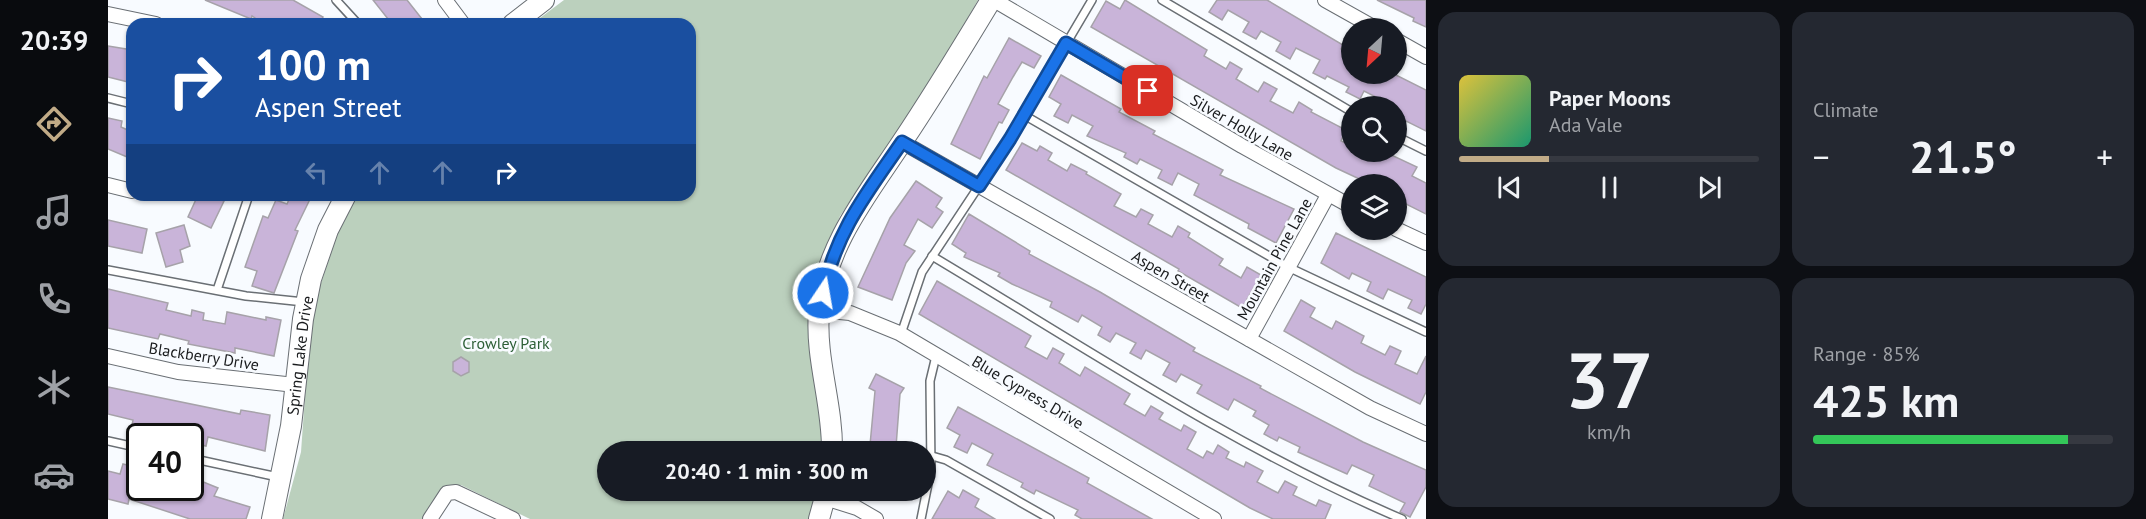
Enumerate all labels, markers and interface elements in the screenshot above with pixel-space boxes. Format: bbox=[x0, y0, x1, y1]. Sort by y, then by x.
north arrow bbox=[1341, 18, 1407, 84]
map controls bbox=[1341, 18, 1407, 240]
text: 20:39 bbox=[20, 23, 88, 57]
text: 100 m bbox=[255, 37, 371, 92]
icon: right bbox=[156, 42, 234, 120]
pin bbox=[1122, 65, 1173, 116]
icon: arrive bbox=[1131, 74, 1164, 107]
text: Paper Moons bbox=[1549, 84, 1671, 112]
street label: Silver Holly Lane bbox=[1187, 89, 1297, 165]
text: Aspen Street bbox=[255, 90, 401, 124]
button: search bbox=[1341, 96, 1407, 162]
text: Climate bbox=[1813, 97, 1879, 123]
icon: directions bbox=[33, 103, 75, 145]
text: Ada Vale bbox=[1549, 112, 1622, 138]
text: 21.5° bbox=[1909, 127, 2017, 185]
text: − bbox=[1813, 135, 1830, 178]
text: + bbox=[2096, 135, 2113, 178]
icon: left bbox=[300, 156, 333, 189]
icon: ahead bbox=[363, 156, 396, 189]
icon: ahead bbox=[426, 156, 459, 189]
icon: right bbox=[489, 156, 522, 189]
icon: previous bbox=[1493, 171, 1526, 204]
icon: pause bbox=[1593, 171, 1626, 204]
icon: next bbox=[1693, 171, 1726, 204]
button: layers bbox=[1341, 174, 1407, 240]
icon: music bbox=[33, 191, 75, 233]
street label: Mountain Pine Lane bbox=[1232, 194, 1316, 324]
street label: Aspen Street bbox=[1128, 246, 1214, 307]
position arrow bbox=[791, 261, 855, 325]
icon: phone bbox=[33, 278, 75, 320]
street label: Spring Lake Drive bbox=[282, 294, 317, 416]
text: 37 bbox=[1565, 329, 1653, 430]
park label: Crowley Park bbox=[462, 333, 550, 353]
street label: Blackberry Drive bbox=[147, 337, 261, 375]
text: Range · 85% bbox=[1813, 341, 1920, 367]
street label: Blue Cypress Drive bbox=[969, 351, 1087, 433]
icon: climate bbox=[33, 366, 75, 408]
text: 425 km bbox=[1813, 371, 1959, 429]
text: km/h bbox=[1587, 419, 1631, 445]
speed limit sign: 40 bbox=[126, 423, 204, 501]
icon: car bbox=[33, 454, 75, 496]
text: 20:40 · 1 min · 300 m bbox=[665, 457, 868, 485]

